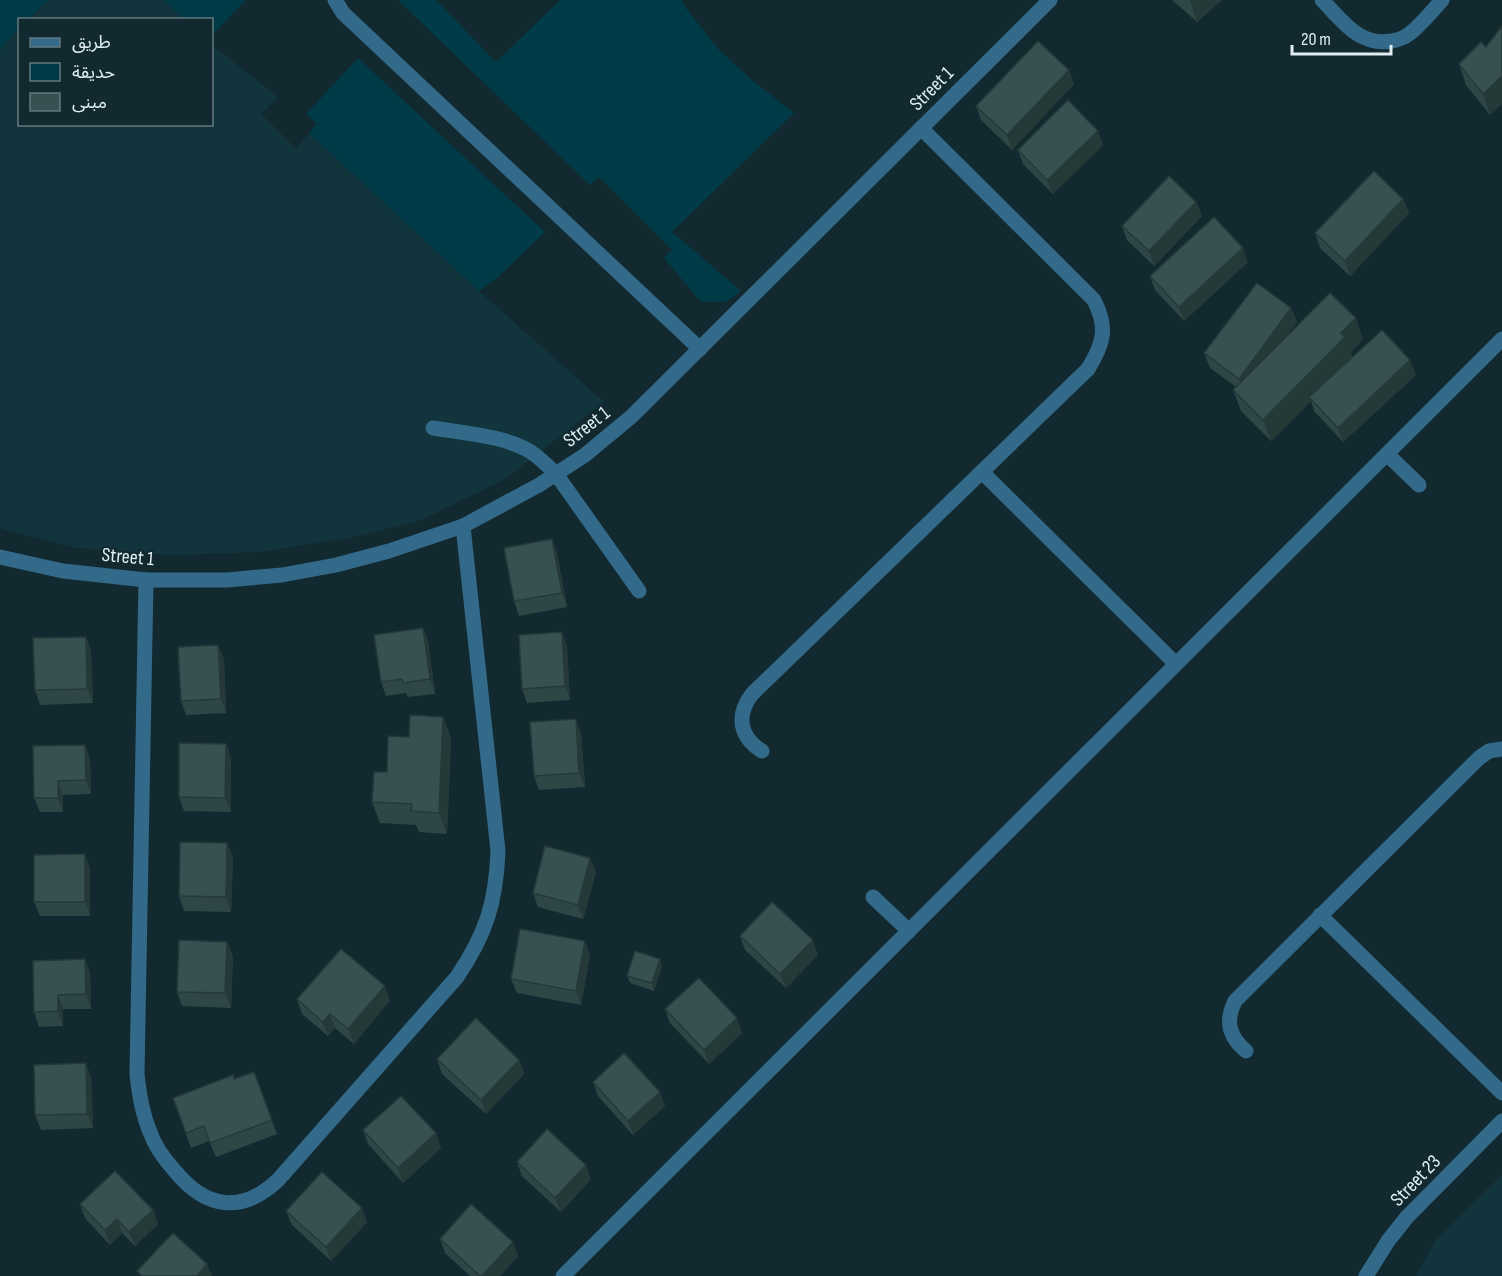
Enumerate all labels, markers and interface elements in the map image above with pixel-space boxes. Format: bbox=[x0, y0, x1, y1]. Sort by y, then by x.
legend bbox=[18, 18, 213, 126]
scale bar bbox=[1292, 18, 1391, 56]
text: 20 m bbox=[1301, 29, 1331, 50]
text: طريق bbox=[72, 32, 111, 53]
text: حديقة bbox=[72, 62, 115, 83]
street label: Street 1 bbox=[905, 62, 959, 116]
text: مبنى bbox=[72, 92, 107, 113]
street label: Street 1 bbox=[559, 401, 615, 452]
street label: Street 1 bbox=[101, 543, 155, 571]
street label: Street 23 bbox=[1386, 1150, 1446, 1211]

